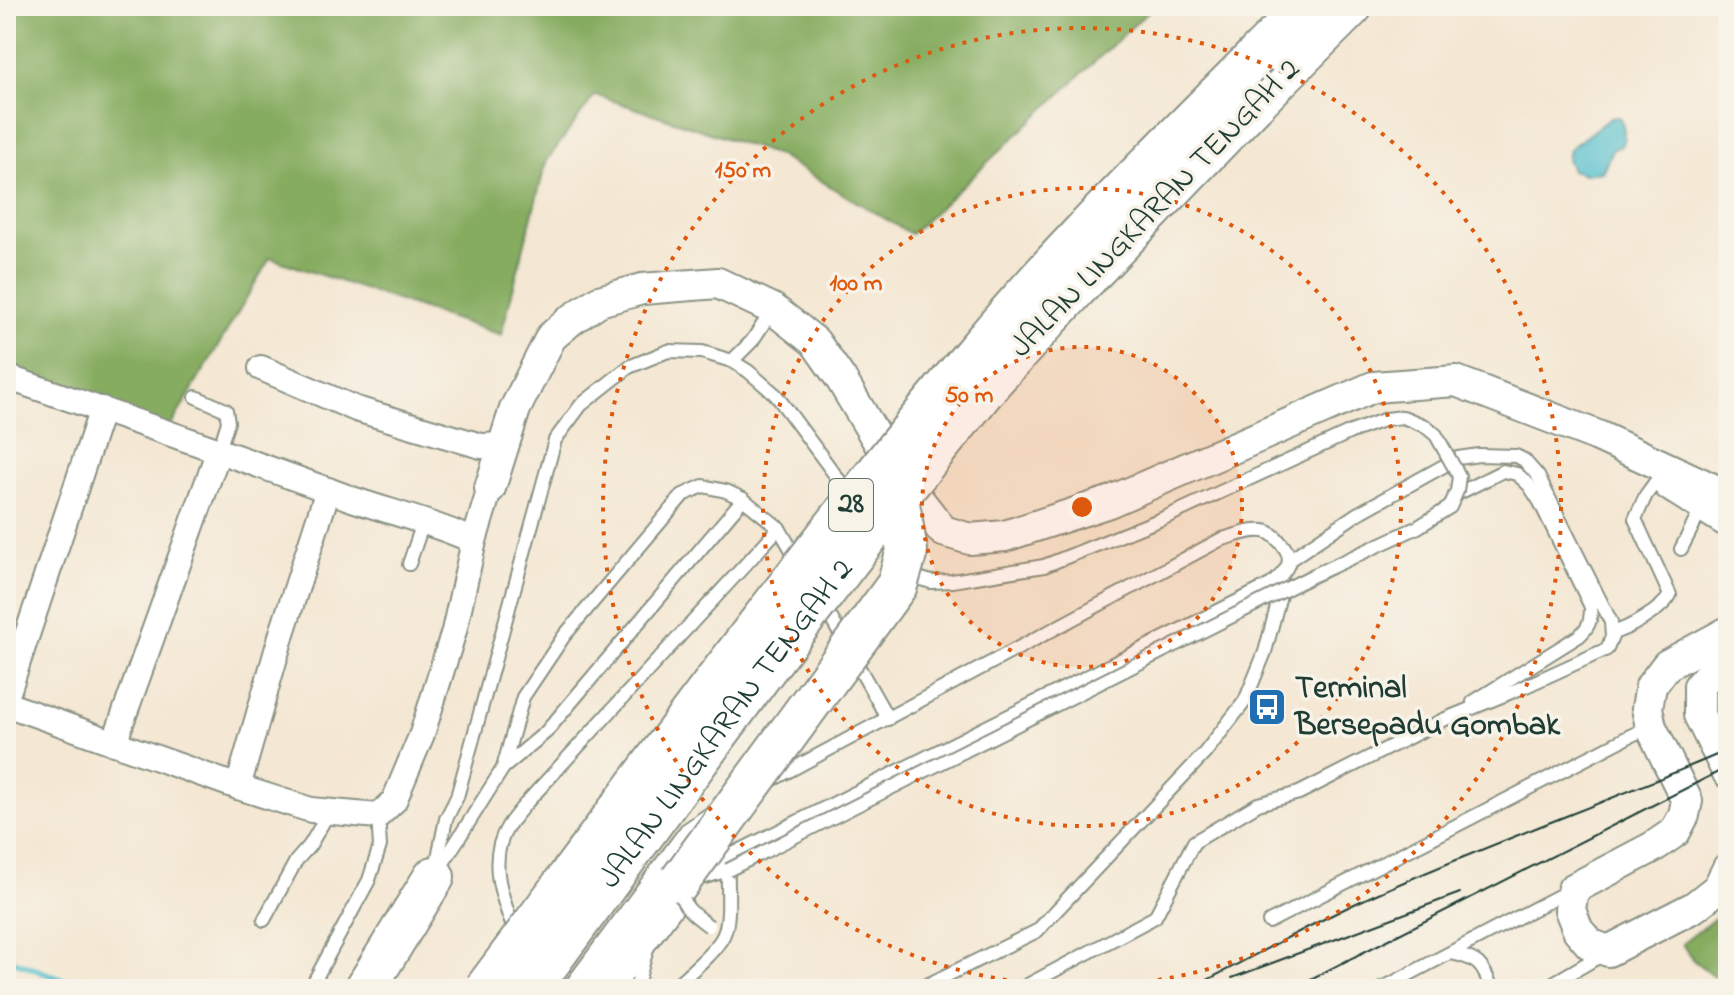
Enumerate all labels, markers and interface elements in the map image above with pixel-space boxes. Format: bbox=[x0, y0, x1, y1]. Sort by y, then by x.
street label: JALAN LINGKARAN TENGAH 2 bbox=[1000, 48, 1312, 370]
text: 150 m bbox=[715, 154, 772, 189]
text: 100 m bbox=[830, 267, 883, 302]
text: 50 m bbox=[945, 379, 994, 414]
road number: 28 bbox=[829, 479, 873, 531]
centre of rings bbox=[1068, 493, 1096, 521]
street label: JALAN LINGKARAN TENGAH 2 bbox=[588, 549, 866, 899]
place label: Terminal Bersepadu Gombak bbox=[1293, 666, 1561, 750]
bus stop icon: Terminal Bersepadu Gombak bbox=[1246, 686, 1288, 728]

